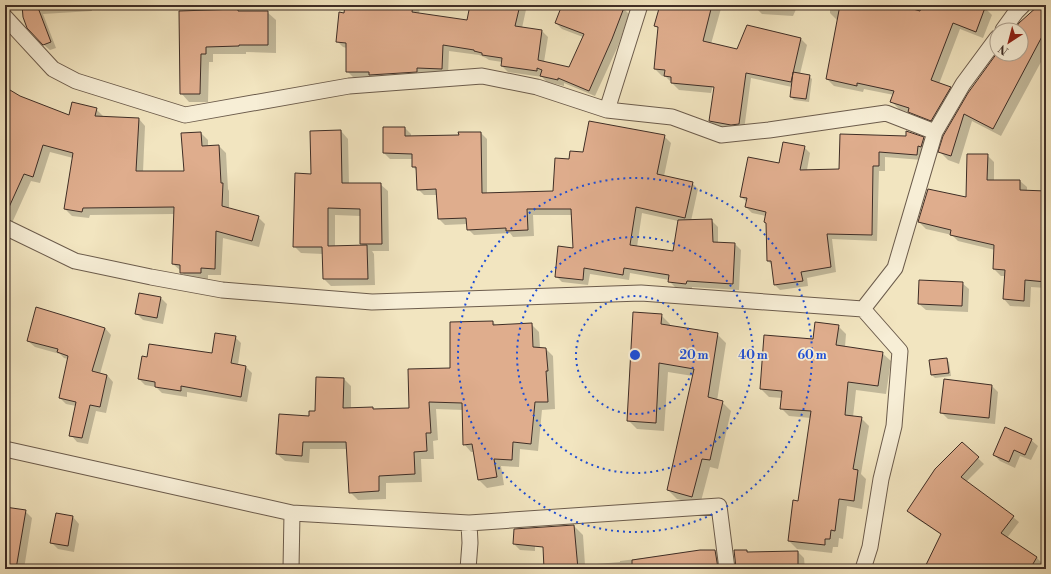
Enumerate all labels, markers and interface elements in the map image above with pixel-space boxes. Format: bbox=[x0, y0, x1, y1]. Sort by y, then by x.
north arrow bbox=[989, 22, 1029, 62]
text: N bbox=[996, 41, 1011, 58]
centre of rings bbox=[628, 348, 642, 362]
text: 20 m bbox=[679, 348, 709, 363]
text: 40 m bbox=[738, 348, 768, 363]
text: 60 m bbox=[797, 348, 827, 363]

